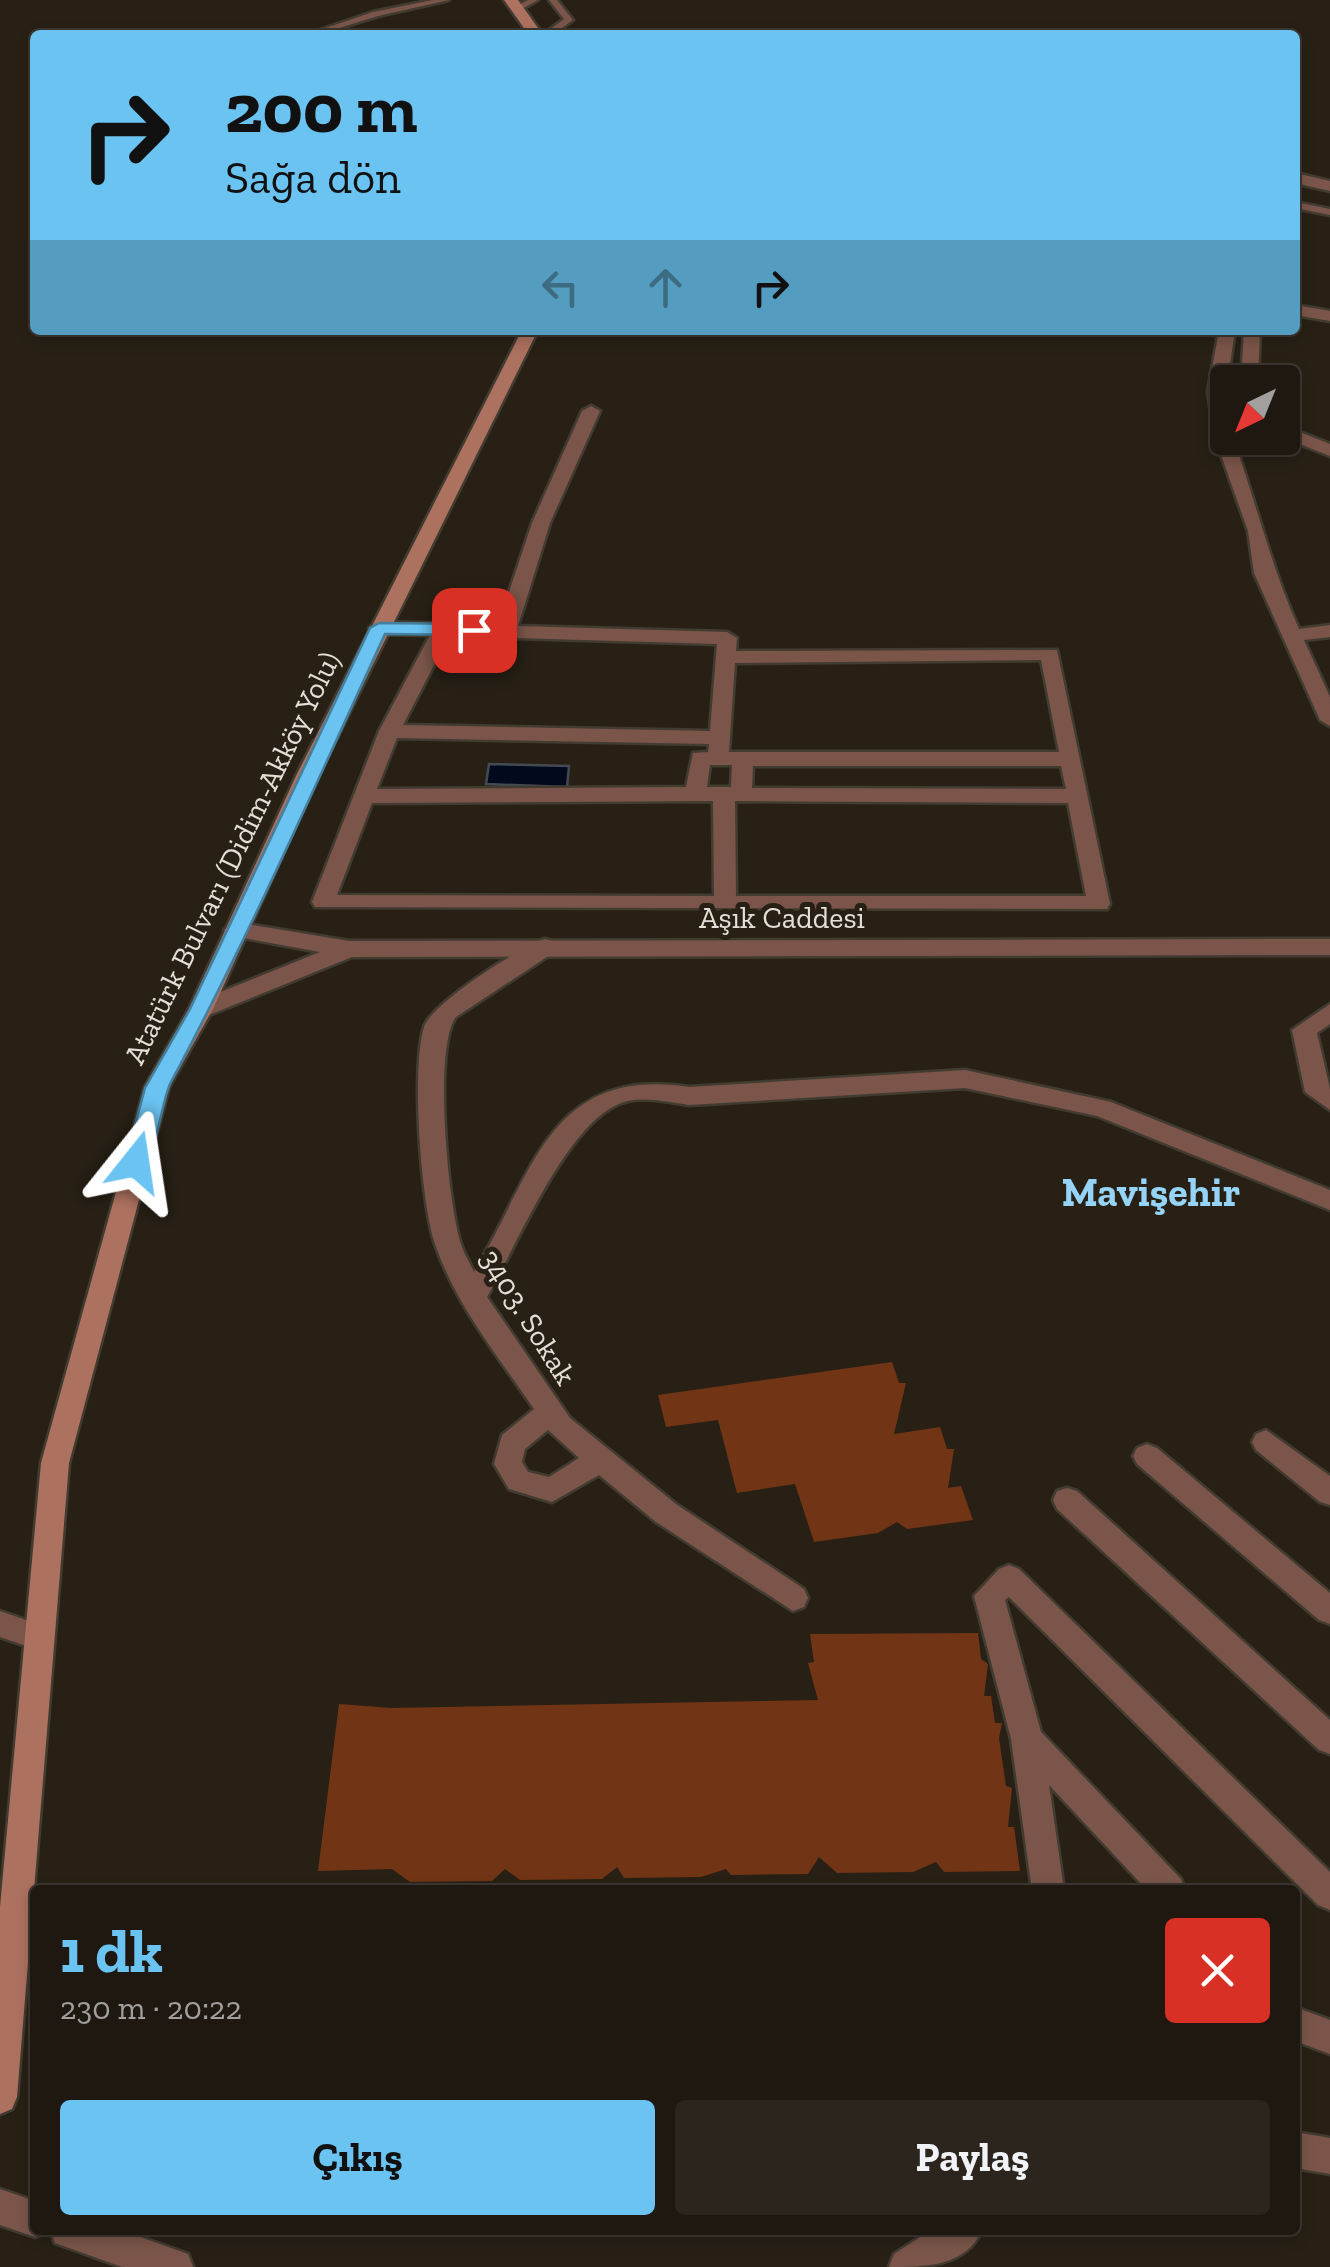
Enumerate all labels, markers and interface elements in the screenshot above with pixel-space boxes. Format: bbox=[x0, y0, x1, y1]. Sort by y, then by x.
text: 200 m bbox=[225, 66, 418, 150]
icon: right bbox=[60, 70, 190, 200]
text: Sağa dön bbox=[225, 151, 401, 205]
icon: left bbox=[533, 260, 588, 315]
icon: ahead bbox=[638, 260, 693, 315]
icon: right bbox=[743, 260, 798, 315]
north arrow bbox=[1210, 365, 1300, 455]
map controls bbox=[1210, 365, 1300, 455]
pin bbox=[432, 588, 517, 673]
icon: arrive bbox=[447, 603, 502, 658]
street label: Atatürk Bulvarı (Didim-Akköy Yolu) bbox=[116, 646, 348, 1070]
street label: Aşık Caddesi bbox=[699, 900, 865, 936]
position arrow bbox=[84, 1110, 188, 1214]
district label: Mavişehir bbox=[1062, 1168, 1240, 1216]
street label: 3403. Sokak bbox=[472, 1243, 584, 1392]
text: 1 dk bbox=[60, 1915, 163, 1987]
button: close bbox=[1165, 1918, 1270, 2023]
text: 230 m · 20:22 bbox=[60, 1989, 242, 2027]
button: Çıkış bbox=[60, 2100, 655, 2215]
button: Paylaş bbox=[675, 2100, 1270, 2215]

